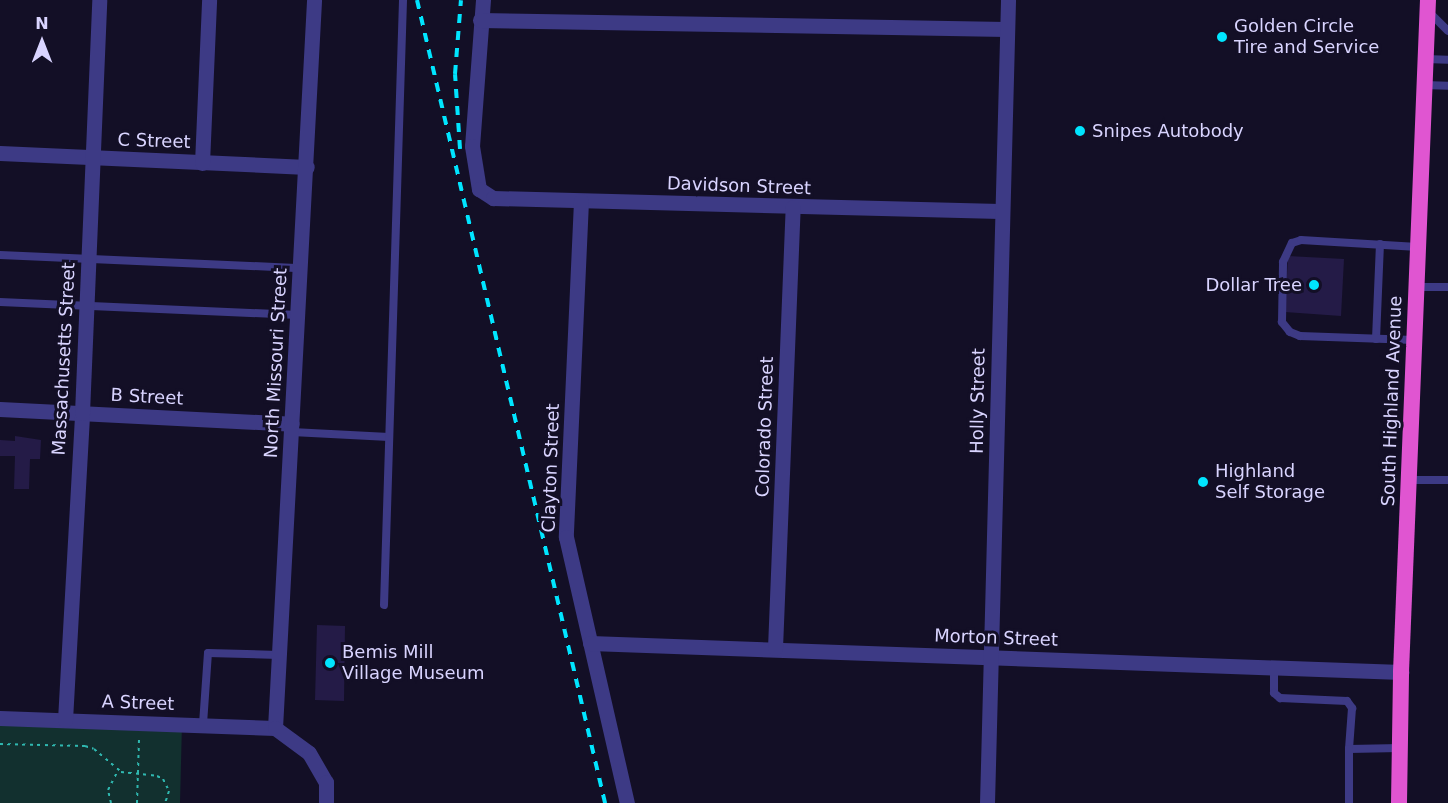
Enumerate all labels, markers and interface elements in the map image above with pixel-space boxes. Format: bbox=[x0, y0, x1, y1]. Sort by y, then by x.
north arrow bbox=[12, 12, 72, 72]
text: N bbox=[35, 14, 49, 33]
place label: Golden Circle Tire and Service bbox=[1234, 16, 1379, 58]
marker: Golden Circle Tire and Service bbox=[1215, 30, 1229, 44]
place label: Snipes Autobody bbox=[1092, 120, 1244, 142]
marker: Snipes Autobody bbox=[1073, 124, 1087, 138]
street label: C Street bbox=[117, 129, 191, 153]
street label: Davidson Street bbox=[667, 173, 811, 199]
street label: Massachusetts Street bbox=[48, 262, 80, 456]
street label: North Missouri Street bbox=[260, 267, 292, 459]
place label: Dollar Tree bbox=[1205, 274, 1302, 296]
marker: Dollar Tree bbox=[1307, 278, 1321, 292]
street label: South Highland Avenue bbox=[1378, 295, 1406, 507]
street label: Holly Street bbox=[966, 348, 990, 454]
street label: Colorado Street bbox=[752, 356, 778, 498]
street label: B Street bbox=[110, 384, 184, 410]
street label: Clayton Street bbox=[538, 403, 564, 533]
place label: Highland Self Storage bbox=[1215, 461, 1325, 504]
marker: Highland Self Storage bbox=[1196, 475, 1210, 489]
street label: Morton Street bbox=[934, 625, 1058, 651]
place label: Bemis Mill Village Museum bbox=[342, 642, 485, 684]
marker: Bemis Mill Village Museum bbox=[323, 656, 337, 670]
street label: A Street bbox=[101, 691, 175, 715]

